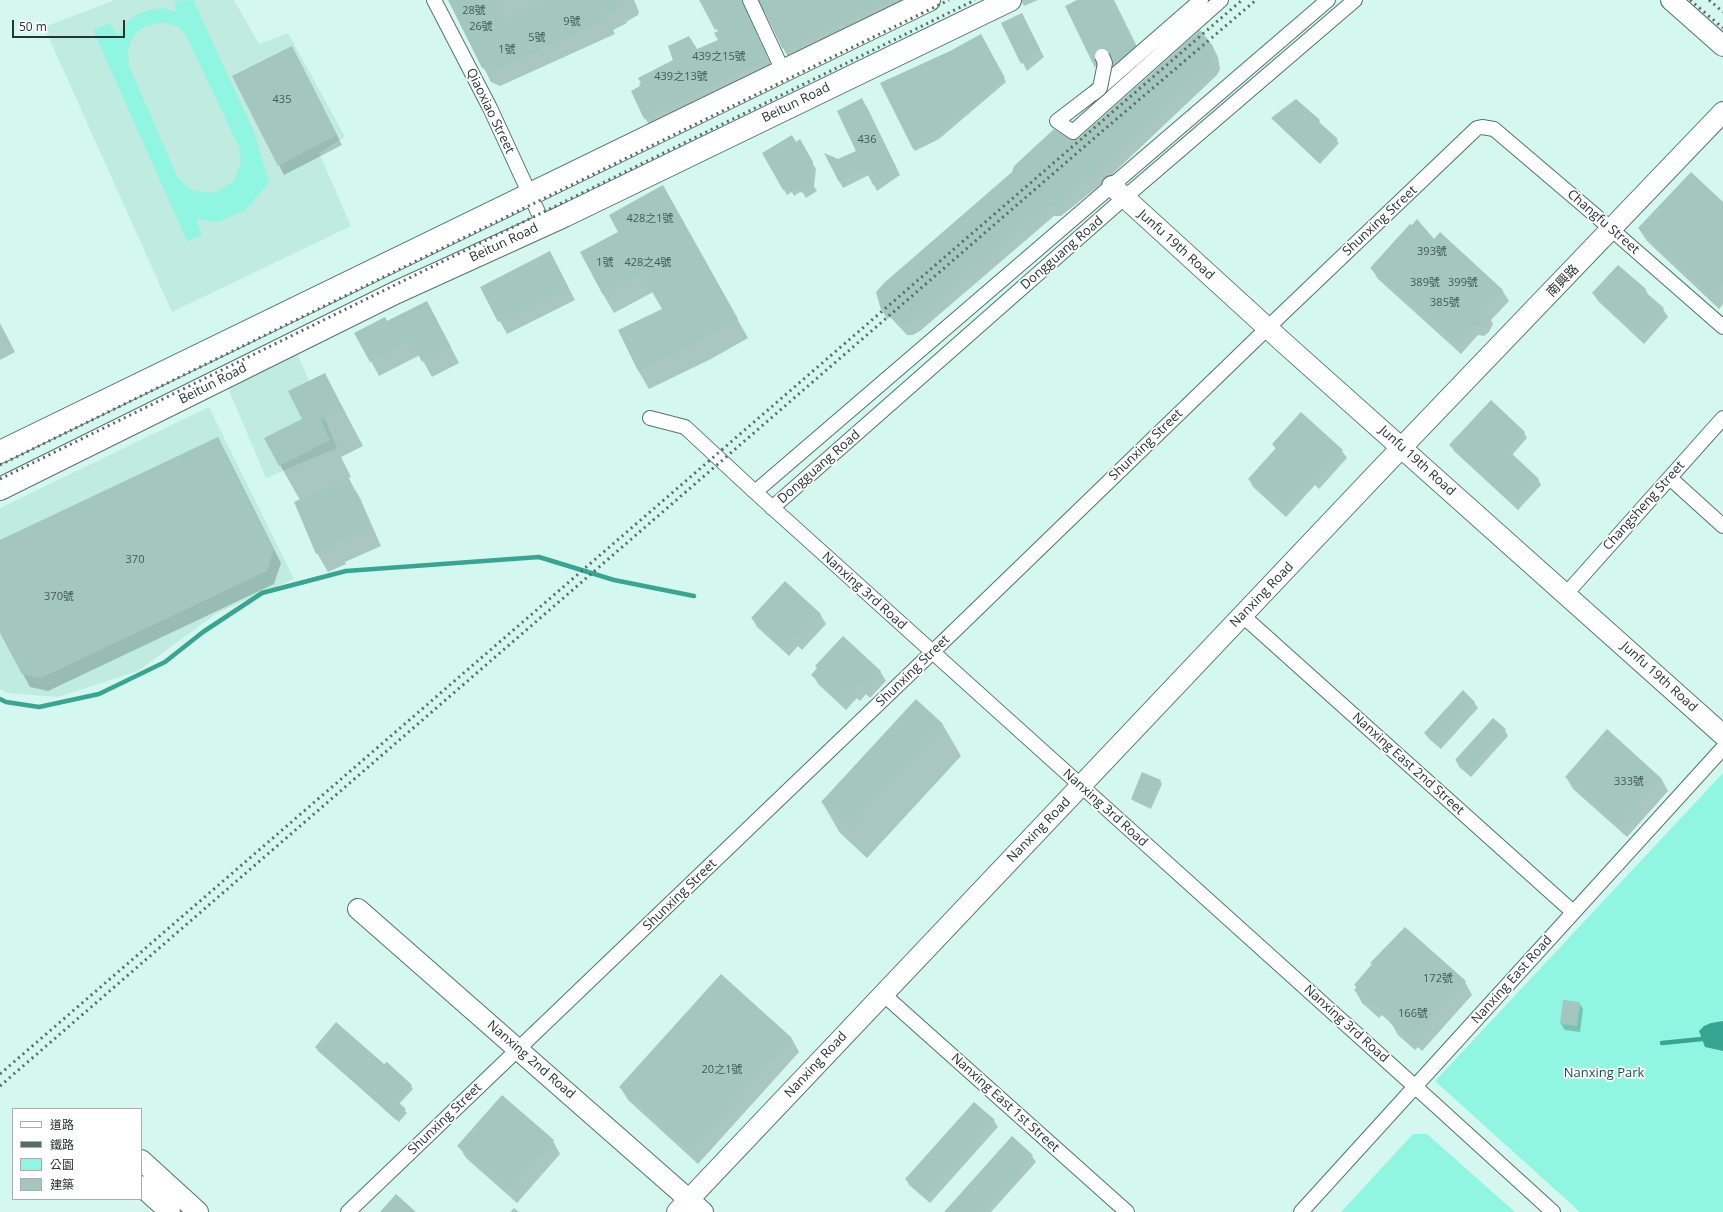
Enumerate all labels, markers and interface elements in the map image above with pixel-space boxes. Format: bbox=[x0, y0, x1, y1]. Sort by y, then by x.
house number: 28號 bbox=[462, 4, 486, 18]
scale bar bbox=[14, 12, 127, 38]
house number: 9號 bbox=[563, 15, 581, 29]
text: 50 m bbox=[19, 18, 47, 35]
house number: 26號 bbox=[469, 20, 493, 34]
house number: 5號 bbox=[528, 31, 546, 45]
house number: 1號 bbox=[498, 43, 516, 57]
house number: 439之15號 bbox=[692, 50, 746, 64]
street label: Qiaoxiao Street bbox=[463, 66, 517, 156]
house number: 439之13號 bbox=[654, 70, 708, 84]
street label: Beitun Road bbox=[759, 80, 833, 126]
house number: 435 bbox=[273, 93, 291, 107]
house number: 436 bbox=[858, 133, 876, 147]
street label: Shunxing Street bbox=[1340, 183, 1420, 259]
street label: Changfu Street bbox=[1564, 186, 1642, 258]
street label: Junfu 19th Road bbox=[1135, 207, 1217, 283]
house number: 428之1號 bbox=[626, 212, 674, 226]
street label: Dongguang Road bbox=[1018, 213, 1106, 293]
street label: Beitun Road bbox=[467, 220, 541, 266]
house number: 393號 bbox=[1417, 245, 1447, 259]
house number: 1號 bbox=[596, 256, 614, 270]
house number: 428之4號 bbox=[624, 256, 672, 270]
street label: 南興路 bbox=[1544, 262, 1582, 300]
house number: 389號 bbox=[1410, 276, 1440, 290]
house number: 399號 bbox=[1448, 276, 1478, 290]
house number: 385號 bbox=[1430, 296, 1460, 310]
street label: Beitun Road bbox=[177, 360, 249, 408]
street label: Shunxing Street bbox=[1106, 406, 1186, 484]
street label: Junfu 19th Road bbox=[1376, 423, 1458, 499]
street label: Dongguang Road bbox=[775, 427, 863, 507]
street label: Changsheng Street bbox=[1600, 458, 1688, 554]
street label: Nanxing 3rd Road bbox=[818, 549, 910, 633]
house number: 370 bbox=[126, 553, 144, 567]
street label: Nanxing Road bbox=[1227, 559, 1297, 631]
house number: 370號 bbox=[44, 590, 74, 604]
street label: Shunxing Street bbox=[873, 632, 953, 710]
street label: Junfu 19th Road bbox=[1618, 639, 1700, 715]
street label: Nanxing East 2nd Street bbox=[1349, 710, 1467, 818]
street label: Nanxing 3rd Road bbox=[1059, 766, 1151, 850]
house number: 333號 bbox=[1614, 775, 1644, 789]
street label: Nanxing Road bbox=[1004, 794, 1074, 866]
street label: Shunxing Street bbox=[640, 856, 720, 934]
street label: Nanxing East Road bbox=[1468, 933, 1556, 1027]
house number: 172號 bbox=[1423, 972, 1453, 986]
street label: Nanxing 3rd Road bbox=[1300, 982, 1392, 1066]
house number: 166號 bbox=[1398, 1007, 1428, 1021]
street label: Nanxing 2nd Road bbox=[484, 1018, 578, 1102]
street label: Nanxing Road bbox=[781, 1029, 851, 1101]
street label: Nanxing East 1st Street bbox=[948, 1050, 1062, 1156]
house number: 20之1號 bbox=[702, 1063, 742, 1077]
park label: Nanxing Park bbox=[1564, 1065, 1644, 1081]
street label: Shunxing Street bbox=[405, 1080, 485, 1158]
legend bbox=[12, 1108, 142, 1200]
text: 道路 bbox=[50, 1116, 74, 1133]
text: 鐵路 bbox=[50, 1136, 74, 1153]
text: 公園 bbox=[50, 1156, 74, 1173]
text: 建築 bbox=[50, 1176, 74, 1193]

